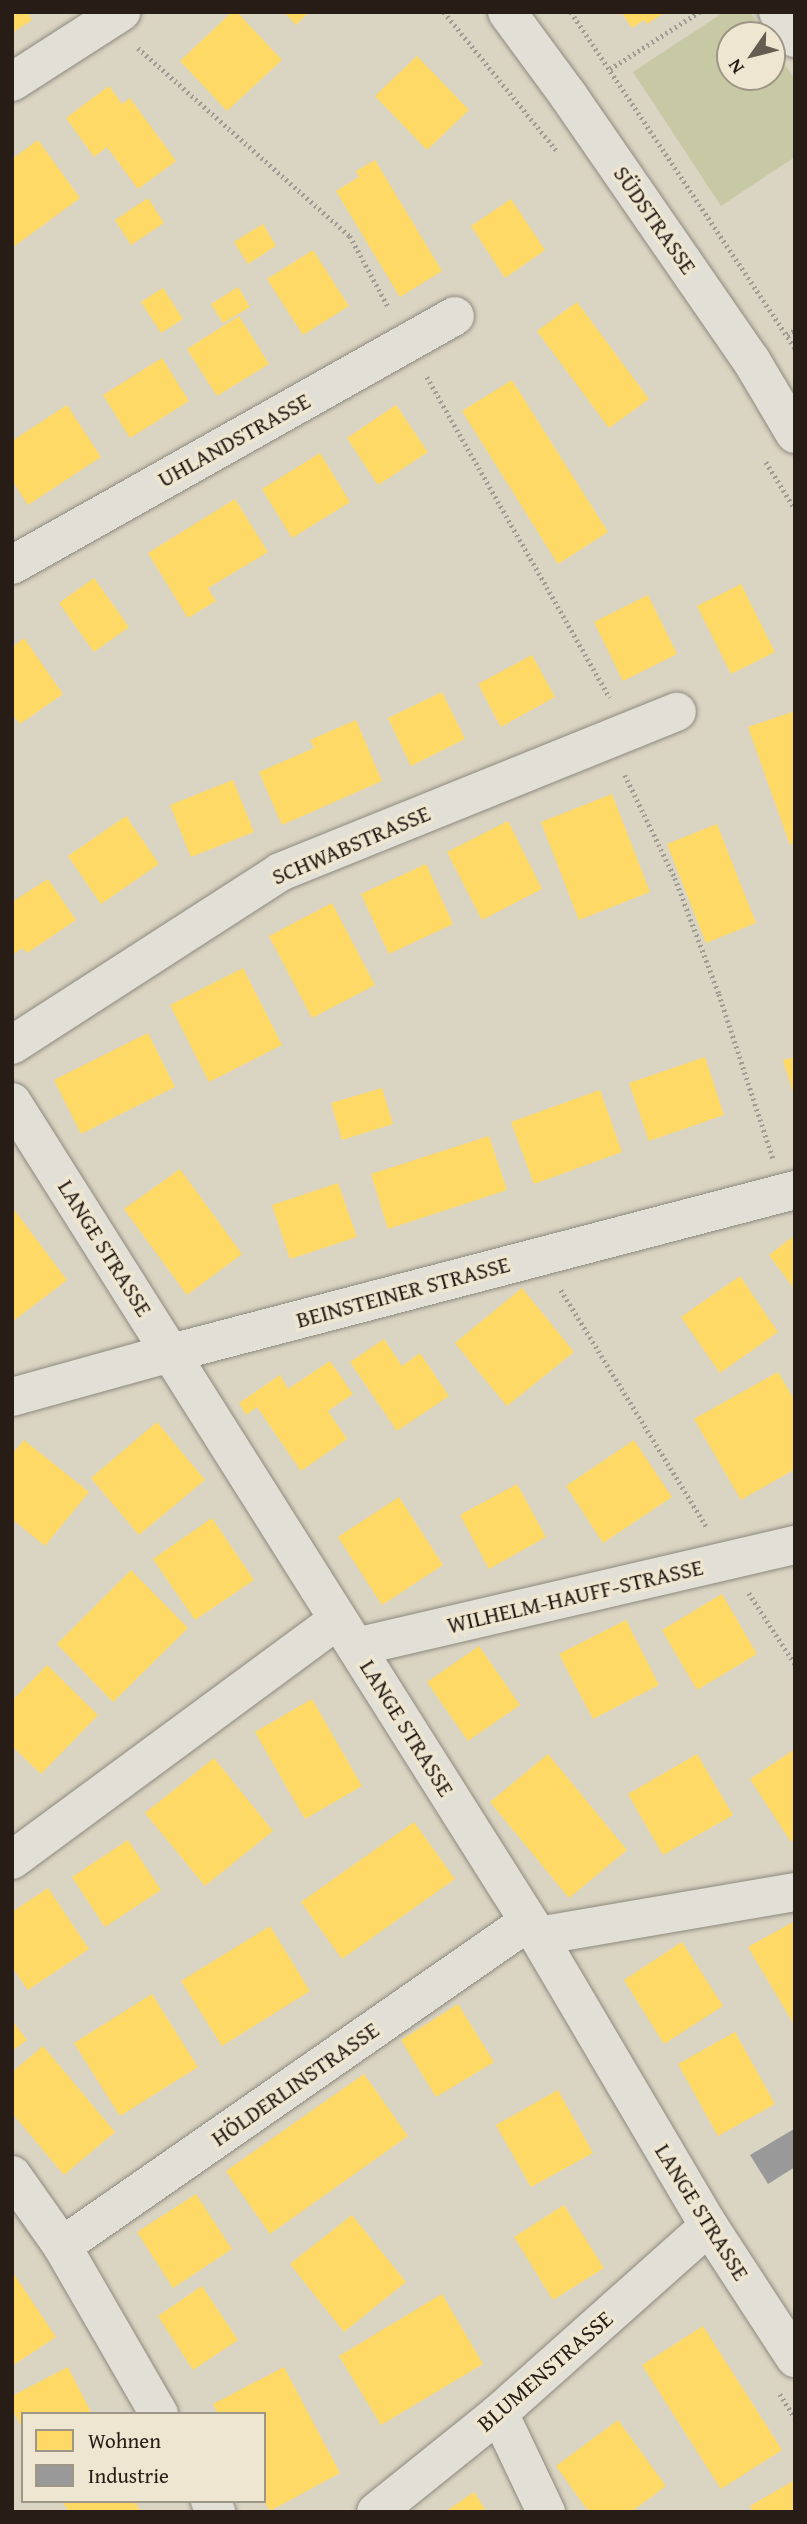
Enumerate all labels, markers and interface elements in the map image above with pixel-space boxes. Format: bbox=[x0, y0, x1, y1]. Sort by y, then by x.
north arrow bbox=[716, 21, 786, 91]
text: N bbox=[720, 54, 751, 80]
street label: SÜDSTRASSE bbox=[608, 161, 702, 279]
street label: UHLANDSTRASSE bbox=[153, 387, 315, 493]
street label: SCHWABSTRASSE bbox=[268, 799, 434, 891]
street label: LANGE STRASSE bbox=[52, 1175, 158, 1321]
street label: BEINSTEINER STRASSE bbox=[293, 1250, 513, 1334]
street label: WILHELM-HAUFF-STRASSE bbox=[444, 1553, 706, 1639]
street label: LANGE STRASSE bbox=[354, 1655, 460, 1801]
street label: HÖLDERLINSTRASSE bbox=[206, 2016, 384, 2152]
street label: LANGE STRASSE bbox=[649, 2139, 755, 2285]
street label: BLUMENSTRASSE bbox=[472, 2305, 618, 2437]
legend bbox=[21, 2412, 266, 2503]
text: Wohnen bbox=[88, 2425, 161, 2456]
text: Industrie bbox=[88, 2460, 169, 2491]

